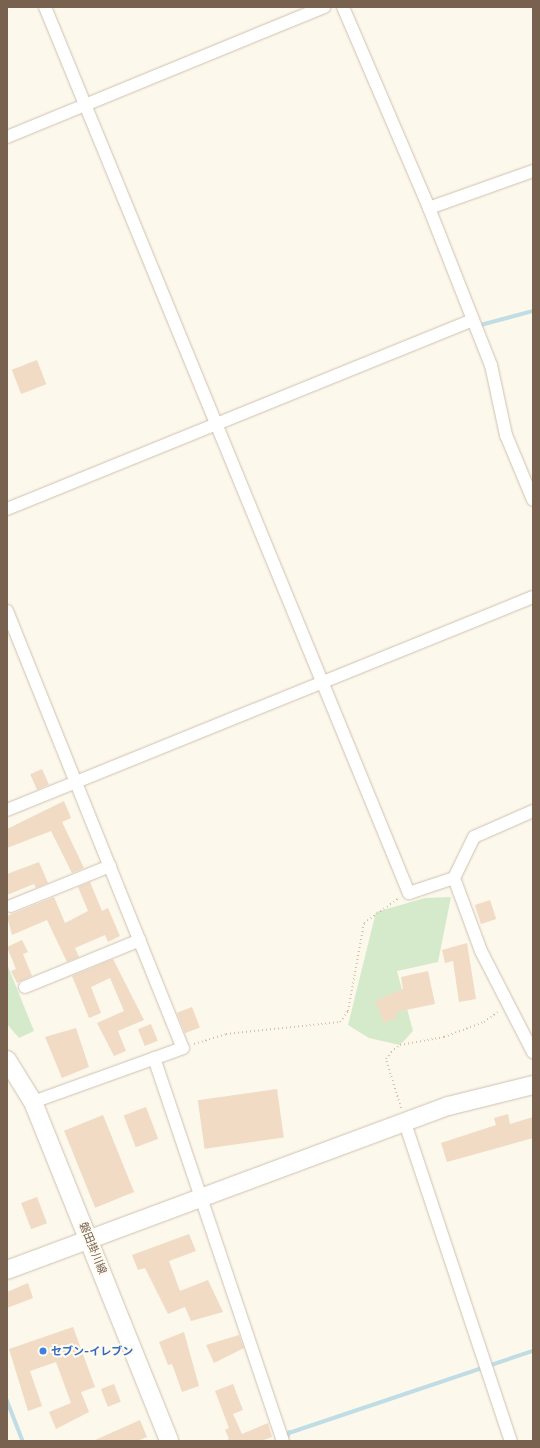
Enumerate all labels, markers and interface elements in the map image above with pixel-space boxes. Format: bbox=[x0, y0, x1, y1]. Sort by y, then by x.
street label: 磐田掛川線 bbox=[77, 1220, 109, 1276]
place label: セブン-イレブン bbox=[51, 1344, 133, 1358]
marker: セブン-イレブン bbox=[38, 1346, 48, 1356]

